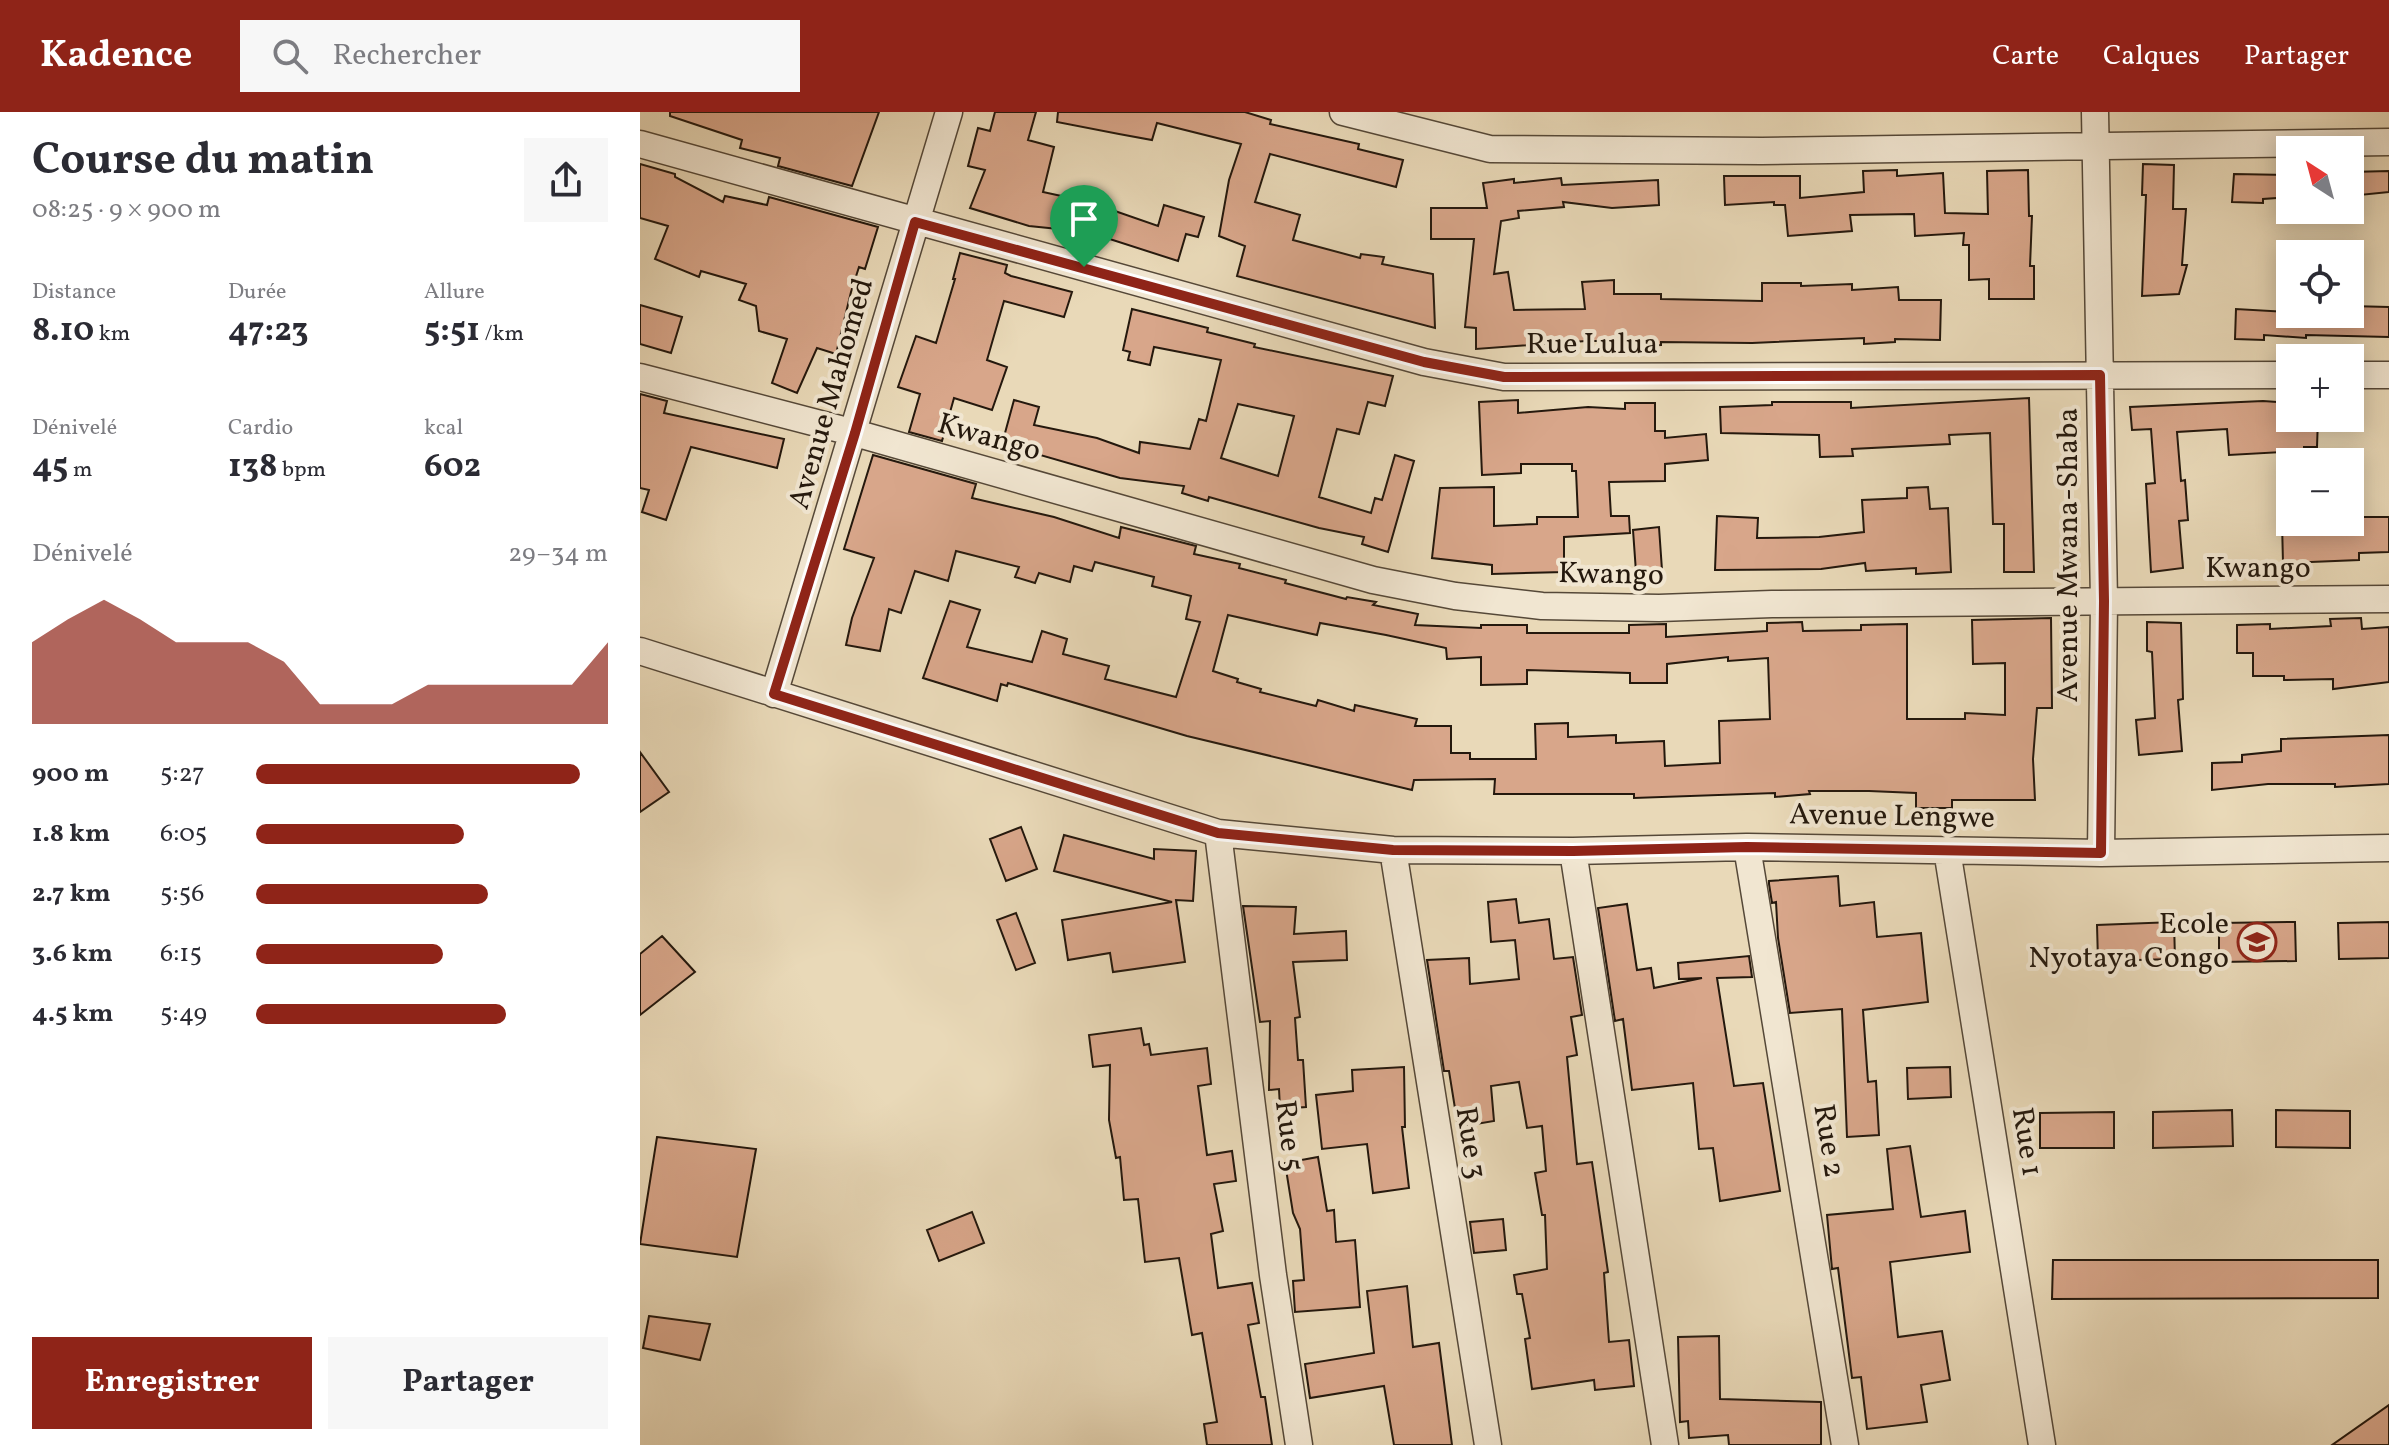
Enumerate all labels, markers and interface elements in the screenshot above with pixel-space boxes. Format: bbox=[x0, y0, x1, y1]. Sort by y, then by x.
search box bbox=[240, 20, 800, 92]
text: Kadence bbox=[40, 30, 192, 83]
icon: search bbox=[268, 34, 312, 78]
text: Rechercher bbox=[332, 35, 481, 77]
text: Carte bbox=[1992, 37, 2059, 76]
text: Calques bbox=[2103, 37, 2200, 76]
text: Partager bbox=[2244, 37, 2349, 76]
text: Course du matin bbox=[32, 131, 374, 192]
north arrow bbox=[2276, 136, 2364, 224]
map controls bbox=[2276, 136, 2364, 536]
button: share bbox=[524, 138, 608, 222]
pin bbox=[1050, 185, 1118, 267]
text: 08:25 · 9 × 900 m bbox=[32, 192, 221, 228]
icon: arrive bbox=[1062, 197, 1106, 241]
button: locate bbox=[2276, 240, 2364, 328]
street label: Avenue Mahomed bbox=[779, 274, 885, 514]
text: Distance bbox=[32, 277, 116, 308]
text: Durée bbox=[228, 277, 287, 308]
text: Allure bbox=[424, 277, 485, 308]
text: 8.10 bbox=[32, 308, 94, 355]
text: 47:23 bbox=[228, 308, 309, 355]
text: 5:51 bbox=[424, 308, 480, 355]
text: km bbox=[94, 319, 130, 350]
text: /km bbox=[480, 319, 524, 350]
street label: Rue Lulua bbox=[1526, 324, 1658, 366]
button: + bbox=[2276, 344, 2364, 432]
street label: Kwango bbox=[932, 403, 1046, 473]
street label: Avenue Mwana-Shaba bbox=[2048, 408, 2090, 702]
text: Dénivelé bbox=[32, 413, 117, 444]
text: Cardio bbox=[228, 413, 293, 444]
text: kcal bbox=[424, 413, 463, 444]
text: 45 bbox=[32, 444, 68, 491]
text: 138 bbox=[228, 444, 278, 491]
text: 602 bbox=[424, 444, 481, 491]
button: − bbox=[2276, 448, 2364, 536]
text: m bbox=[68, 455, 92, 486]
text: bpm bbox=[278, 455, 326, 486]
text: Dénivelé bbox=[32, 536, 133, 572]
text: 29–34 m bbox=[508, 536, 608, 572]
street label: Kwango bbox=[2205, 548, 2311, 590]
street label: Kwango bbox=[1558, 553, 1664, 597]
text: 900 m bbox=[32, 756, 109, 792]
text: 5:27 bbox=[160, 756, 205, 792]
street label: Avenue Lengwe bbox=[1789, 794, 1995, 840]
text: 1.8 km bbox=[32, 816, 110, 852]
text: 6:05 bbox=[160, 816, 207, 852]
text: 2.7 km bbox=[32, 876, 111, 912]
text: 5:56 bbox=[160, 876, 204, 912]
place label: Ecole Nyotaya Congo bbox=[2028, 904, 2229, 980]
school or university icon: Ecole Nyotaya Congo bbox=[2236, 921, 2278, 963]
text: 3.6 km bbox=[32, 936, 113, 972]
text: 6:15 bbox=[160, 936, 202, 972]
text: 4.5 km bbox=[32, 996, 114, 1032]
text: 5:49 bbox=[160, 996, 207, 1032]
street label: Rue 5 bbox=[1263, 1098, 1313, 1174]
street label: Rue 2 bbox=[1801, 1101, 1855, 1181]
street label: Rue 3 bbox=[1444, 1104, 1496, 1182]
street label: Rue 1 bbox=[2000, 1104, 2052, 1180]
button: Enregistrer bbox=[32, 1337, 312, 1429]
button: Partager bbox=[328, 1337, 608, 1429]

